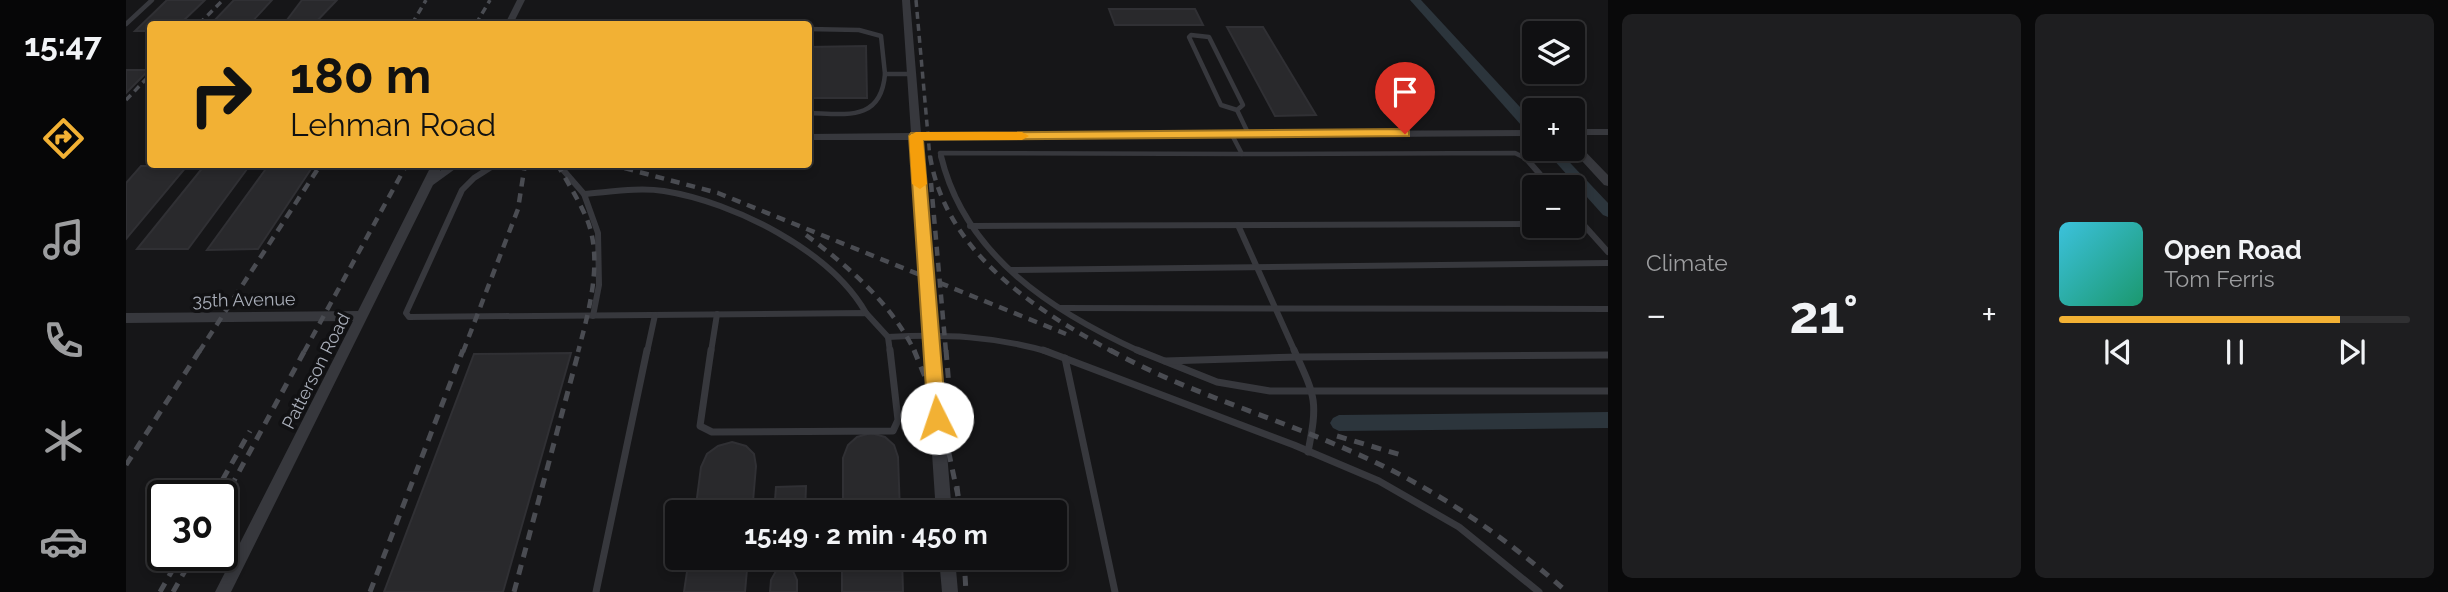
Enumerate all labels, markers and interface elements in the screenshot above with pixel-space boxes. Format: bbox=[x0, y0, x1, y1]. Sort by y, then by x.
map controls bbox=[1522, 21, 1585, 238]
button: layers bbox=[1522, 21, 1585, 84]
text: 15:47 bbox=[24, 26, 102, 63]
text: 180 m bbox=[290, 47, 431, 104]
icon: right bbox=[175, 49, 266, 140]
pin bbox=[1375, 62, 1435, 134]
icon: arrive bbox=[1386, 73, 1424, 111]
button: + bbox=[1522, 98, 1585, 161]
text: Lehman Road bbox=[290, 106, 496, 143]
icon: directions bbox=[39, 114, 88, 163]
button: − bbox=[1522, 175, 1585, 238]
icon: music bbox=[39, 215, 88, 264]
text: Open Road bbox=[2164, 235, 2302, 265]
text: Climate bbox=[1646, 249, 1728, 276]
text: Tom Ferris bbox=[2164, 265, 2275, 292]
text: 21° bbox=[1790, 284, 1858, 345]
street label: 35th Avenue bbox=[192, 288, 296, 311]
text: − bbox=[1646, 292, 1666, 337]
text: + bbox=[1981, 292, 1997, 337]
street label: Patterson Road bbox=[277, 309, 354, 432]
icon: phone bbox=[39, 316, 88, 365]
icon: previous bbox=[2099, 333, 2137, 371]
icon: pause bbox=[2216, 333, 2254, 371]
icon: next bbox=[2333, 333, 2371, 371]
position arrow bbox=[900, 381, 974, 455]
icon: climate bbox=[39, 416, 88, 465]
speed limit sign: 30 bbox=[147, 480, 238, 571]
icon: car bbox=[39, 517, 88, 566]
text: 15:49 · 2 min · 450 m bbox=[744, 520, 988, 550]

